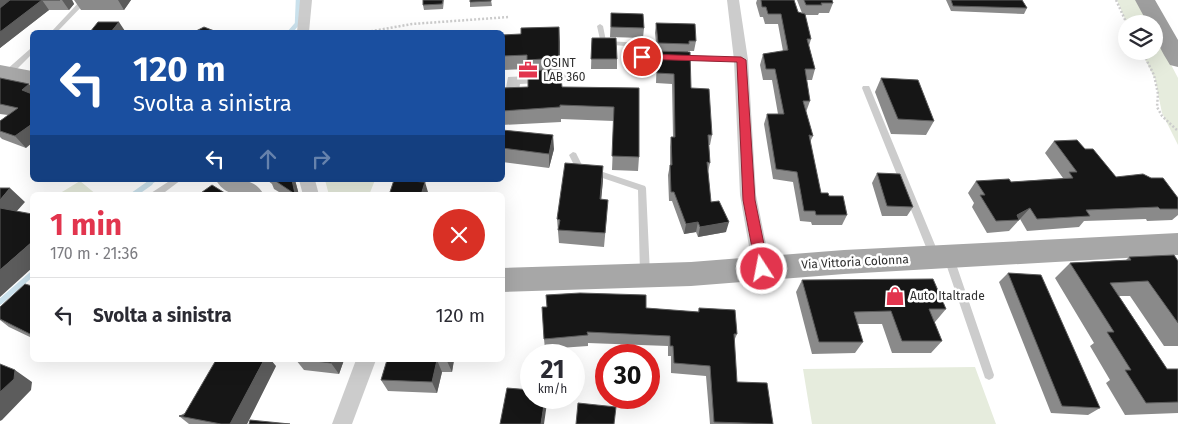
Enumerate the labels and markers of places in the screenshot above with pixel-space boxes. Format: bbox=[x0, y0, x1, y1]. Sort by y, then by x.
pin bbox=[621, 36, 663, 78]
place label: OSINT LAB 360 bbox=[543, 56, 586, 84]
office icon: OSINT LAB 360 bbox=[517, 59, 539, 81]
shop icon: Auto Italtrade bbox=[884, 285, 906, 307]
place label: Auto Italtrade bbox=[910, 289, 985, 303]

